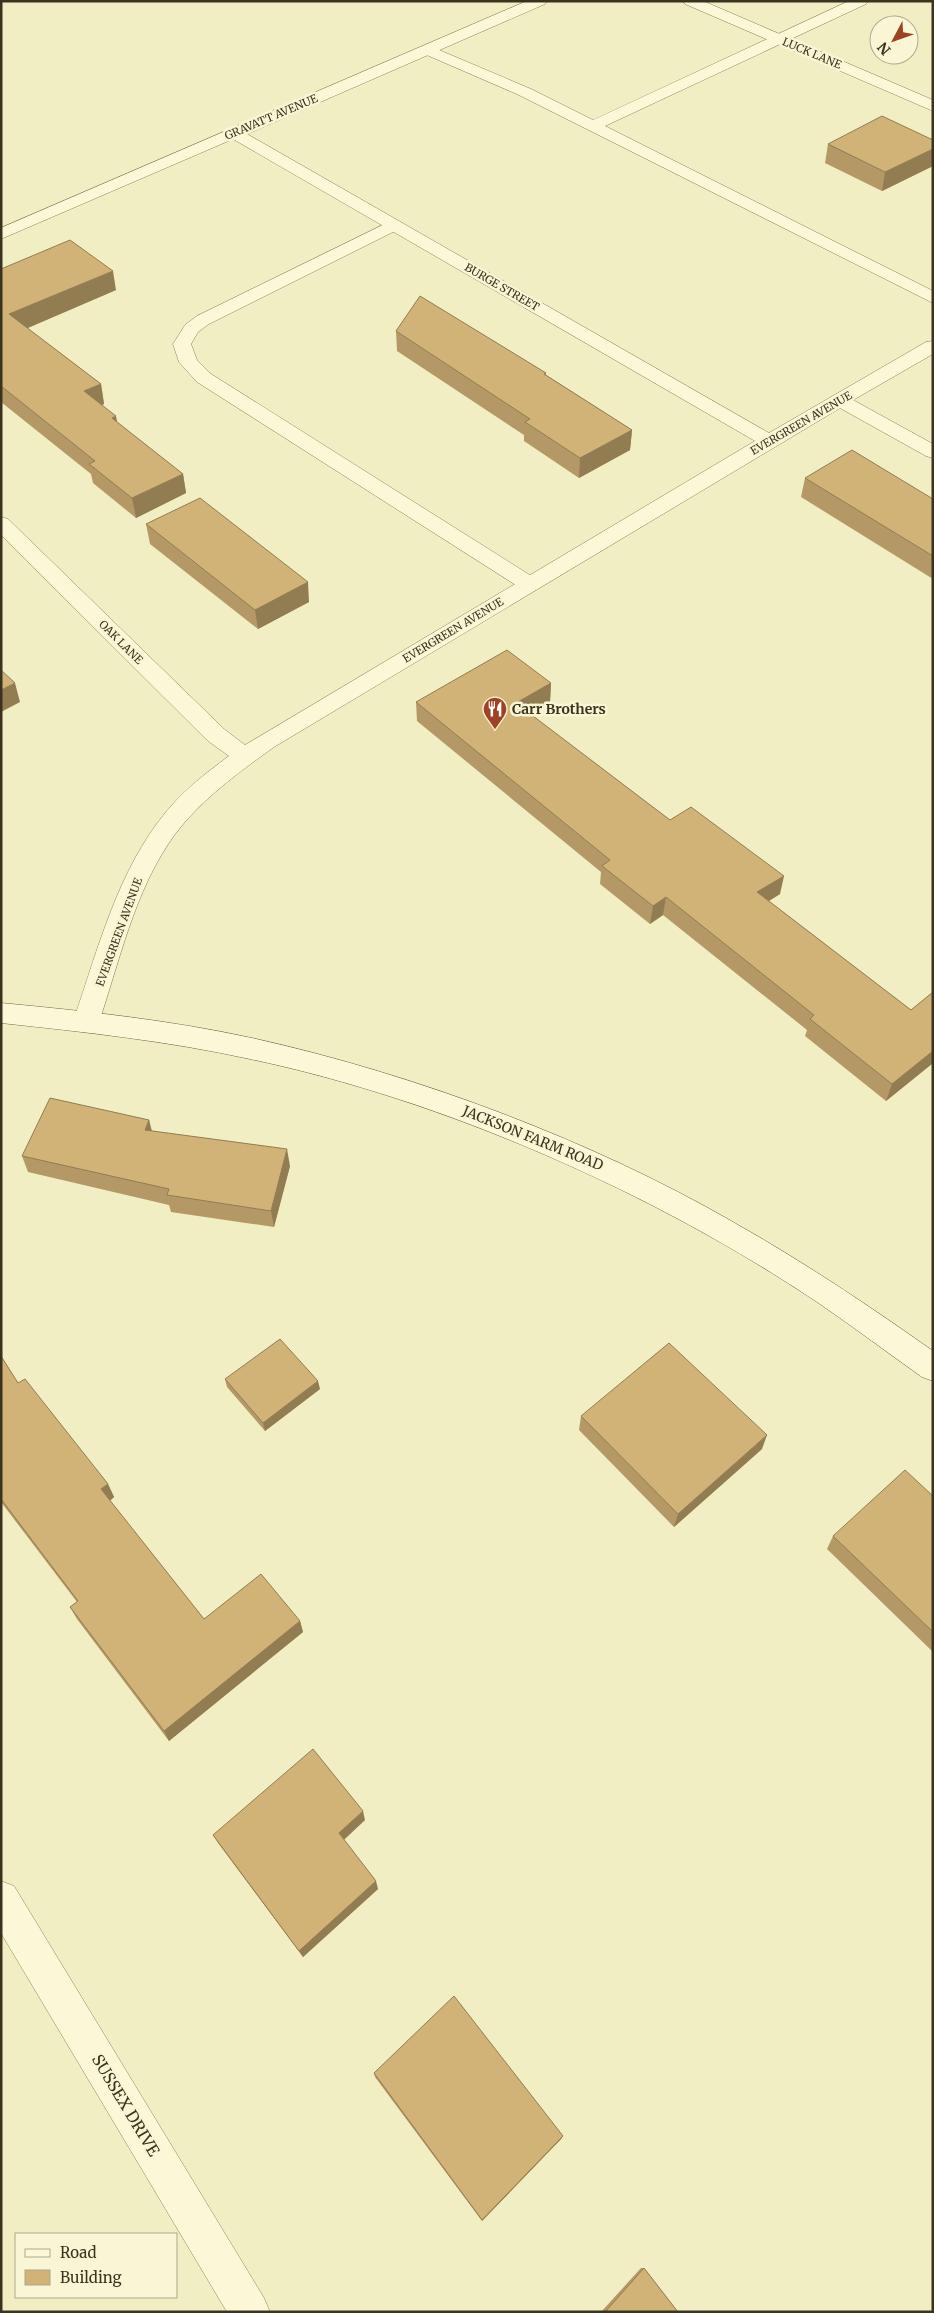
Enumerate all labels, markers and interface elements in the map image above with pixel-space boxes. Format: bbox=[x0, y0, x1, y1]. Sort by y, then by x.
north arrow bbox=[869, 15, 919, 65]
street label: LUCK LANE bbox=[780, 34, 844, 72]
text: N bbox=[874, 38, 895, 59]
street label: GRAVATT AVENUE bbox=[222, 91, 320, 143]
street label: BURGE STREET bbox=[462, 260, 542, 314]
street label: EVERGREEN AVENUE bbox=[748, 388, 854, 458]
street label: EVERGREEN AVENUE bbox=[400, 594, 506, 666]
street label: OAK LANE bbox=[96, 617, 146, 667]
restaurant icon: Carr Brothers bbox=[482, 696, 508, 730]
place label: Carr Brothers bbox=[512, 700, 606, 718]
street label: EVERGREEN AVENUE bbox=[93, 876, 145, 988]
street label: JACKSON FARM ROAD bbox=[459, 1101, 606, 1175]
street label: SUSSEX DRIVE bbox=[88, 2050, 165, 2160]
legend bbox=[15, 2233, 178, 2298]
text: Road bbox=[60, 2243, 96, 2262]
text: Building bbox=[60, 2268, 122, 2287]

